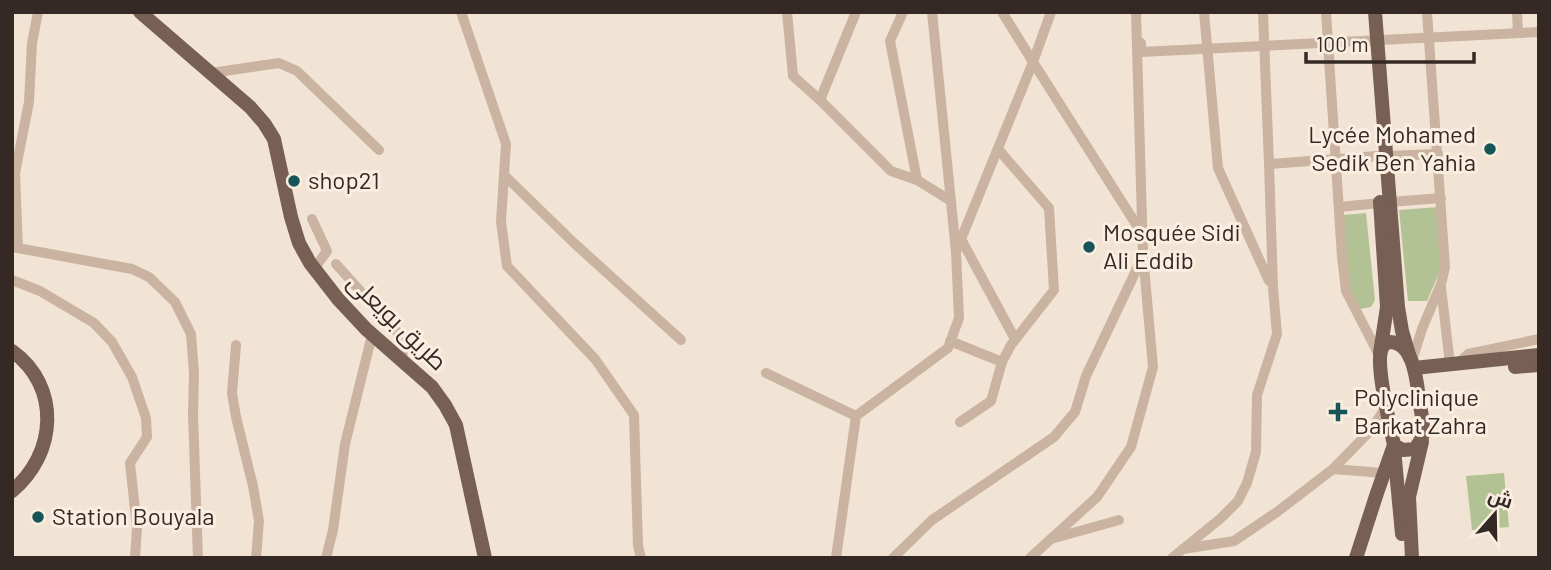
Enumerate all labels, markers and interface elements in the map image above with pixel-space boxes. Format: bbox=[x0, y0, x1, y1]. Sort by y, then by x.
scale bar bbox=[1306, 21, 1474, 65]
text: 100 m bbox=[1316, 31, 1369, 56]
place label: Lycée Mohamed Sedik Ben Yahia bbox=[1308, 119, 1476, 176]
marker: Lycée Mohamed Sedik Ben Yahia bbox=[1482, 141, 1498, 157]
place label: shop21 bbox=[308, 165, 380, 194]
marker: shop21 bbox=[286, 173, 302, 189]
place label: Mosquée Sidi Ali Eddib bbox=[1103, 217, 1241, 274]
marker: Mosquée Sidi Ali Eddib bbox=[1081, 239, 1097, 255]
street label: طريق بويعلى bbox=[341, 266, 454, 377]
place label: Polyclinique Barkat Zahra bbox=[1354, 382, 1487, 439]
marker: Polyclinique Barkat Zahra bbox=[1328, 402, 1348, 422]
north arrow bbox=[1460, 479, 1530, 549]
text: ش bbox=[1485, 483, 1516, 513]
place label: Station Bouyala bbox=[52, 501, 214, 530]
marker: Station Bouyala bbox=[30, 509, 46, 525]

